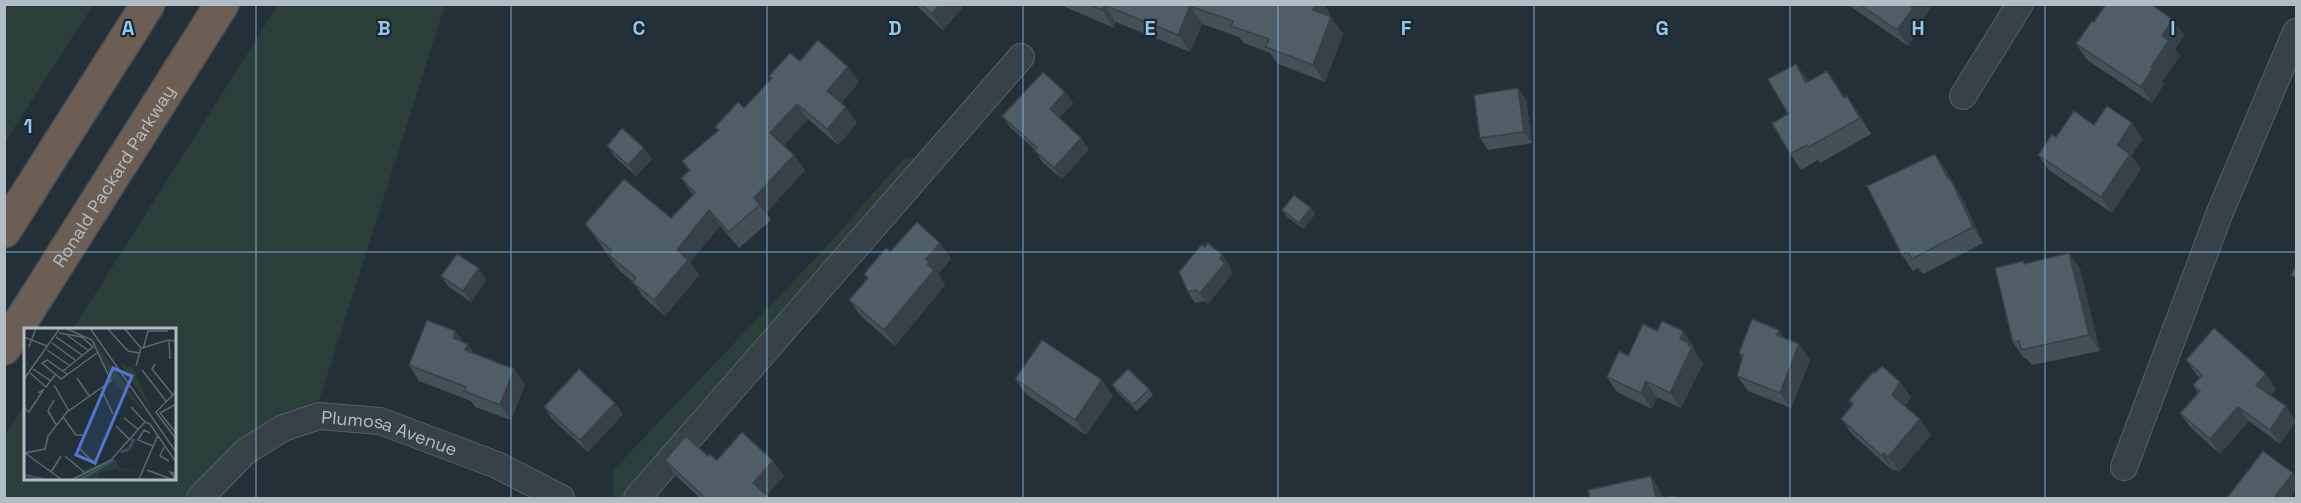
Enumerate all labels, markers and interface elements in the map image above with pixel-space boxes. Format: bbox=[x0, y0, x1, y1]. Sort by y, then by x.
text: A bbox=[122, 15, 135, 41]
text: B bbox=[377, 15, 391, 41]
text: C bbox=[633, 15, 646, 41]
text: D bbox=[888, 15, 902, 41]
text: E bbox=[1144, 15, 1156, 41]
text: F bbox=[1401, 15, 1412, 41]
text: G bbox=[1655, 15, 1669, 41]
text: H bbox=[1911, 15, 1925, 41]
text: I bbox=[2170, 15, 2176, 41]
street label: Ronald Packard Parkway bbox=[47, 80, 180, 271]
text: 1 bbox=[23, 113, 33, 139]
inset map bbox=[24, 328, 176, 479]
street label: Plumosa Avenue bbox=[320, 405, 461, 461]

